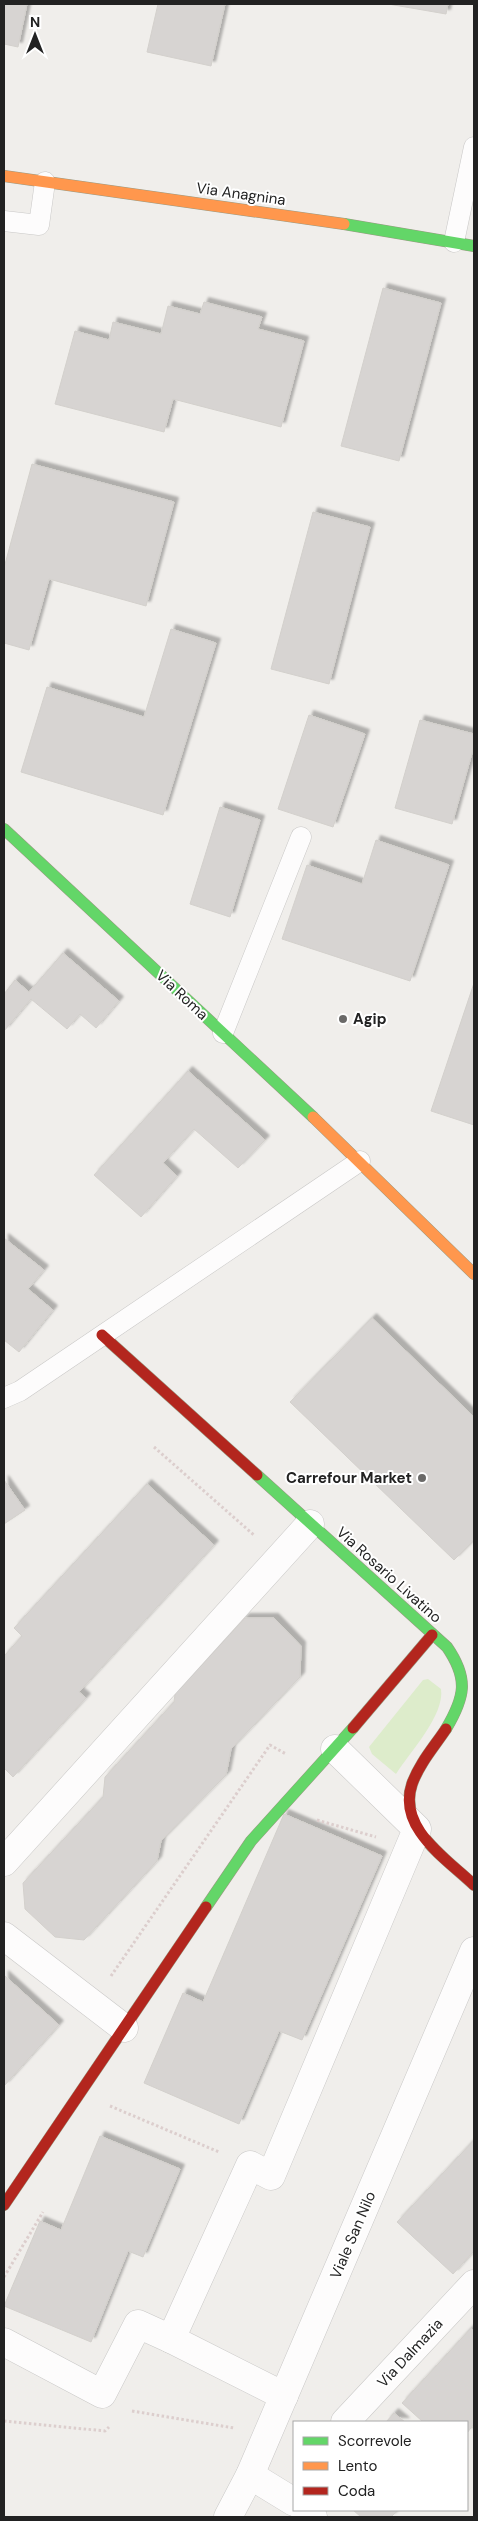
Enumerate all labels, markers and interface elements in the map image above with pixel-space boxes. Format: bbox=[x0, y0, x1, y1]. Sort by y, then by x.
north arrow bbox=[10, 10, 60, 60]
text: N bbox=[30, 13, 40, 31]
street label: Via Anagnina bbox=[195, 178, 287, 210]
street label: Via Roma bbox=[152, 966, 212, 1024]
place label: Agip bbox=[353, 1009, 387, 1029]
marker: Agip bbox=[337, 1013, 349, 1025]
place label: Carrefour Market bbox=[286, 1468, 412, 1488]
marker: Carrefour Market bbox=[416, 1472, 428, 1484]
street label: Via Rosario Livatino bbox=[332, 1522, 446, 1628]
street label: Viale San Nilo bbox=[326, 2188, 380, 2282]
street label: Via Dalmazia bbox=[373, 2314, 447, 2392]
legend bbox=[293, 2421, 468, 2511]
text: Scorrevole bbox=[338, 2431, 412, 2451]
text: Lento bbox=[338, 2456, 377, 2476]
text: Coda bbox=[338, 2481, 375, 2501]

